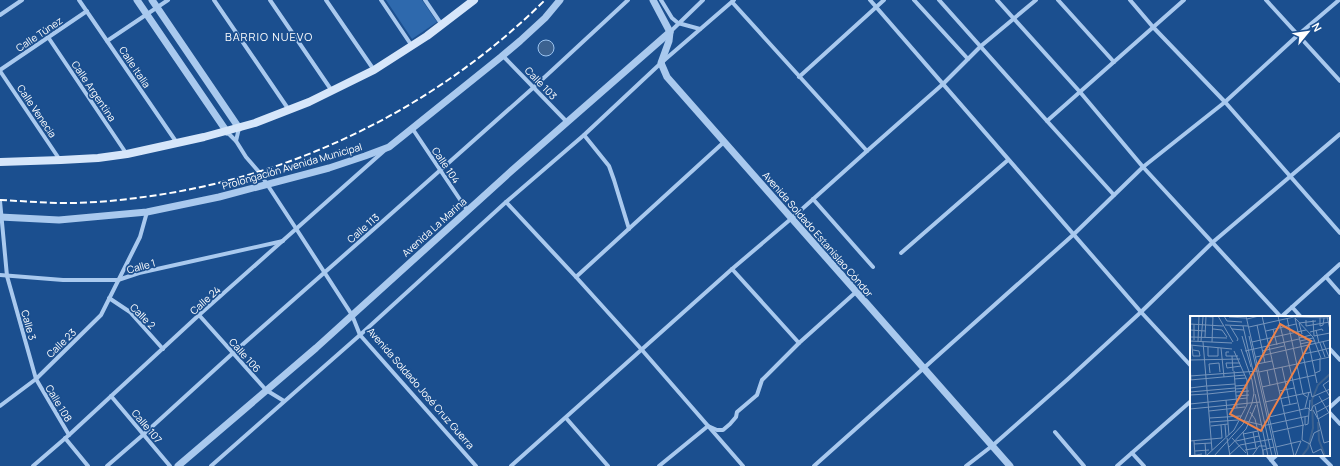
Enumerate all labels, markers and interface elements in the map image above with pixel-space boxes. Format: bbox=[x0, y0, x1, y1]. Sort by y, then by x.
north arrow bbox=[1288, 12, 1328, 52]
street label: Calle Túnez bbox=[13, 13, 65, 55]
text: N bbox=[1309, 20, 1326, 34]
district label: BARRIO NUEVO bbox=[225, 29, 313, 44]
street label: Calle Italia bbox=[116, 43, 154, 91]
street label: Calle Argentina bbox=[69, 58, 119, 124]
street label: Calle 103 bbox=[522, 63, 560, 103]
street label: Calle Venecia bbox=[14, 82, 60, 140]
street label: Prolongación Avenida Municipal bbox=[220, 139, 364, 193]
street label: Calle 104 bbox=[429, 144, 463, 186]
street label: Avenida Soldado Estanislao Cóndor bbox=[759, 168, 877, 300]
street label: Avenida La Marina bbox=[399, 194, 469, 260]
street label: Calle 113 bbox=[344, 210, 382, 246]
street label: Calle 1 bbox=[125, 255, 157, 277]
street label: Calle 24 bbox=[187, 282, 223, 317]
street label: Calle 2 bbox=[127, 300, 159, 332]
street label: Calle 3 bbox=[18, 308, 40, 342]
inset map bbox=[1190, 316, 1330, 456]
street label: Avenida Soldado José Cruz Guerra bbox=[364, 324, 478, 452]
street label: Calle 23 bbox=[43, 325, 79, 361]
street label: Calle 106 bbox=[226, 335, 264, 375]
street label: Calle 108 bbox=[42, 382, 76, 424]
street label: Calle 107 bbox=[129, 406, 165, 446]

